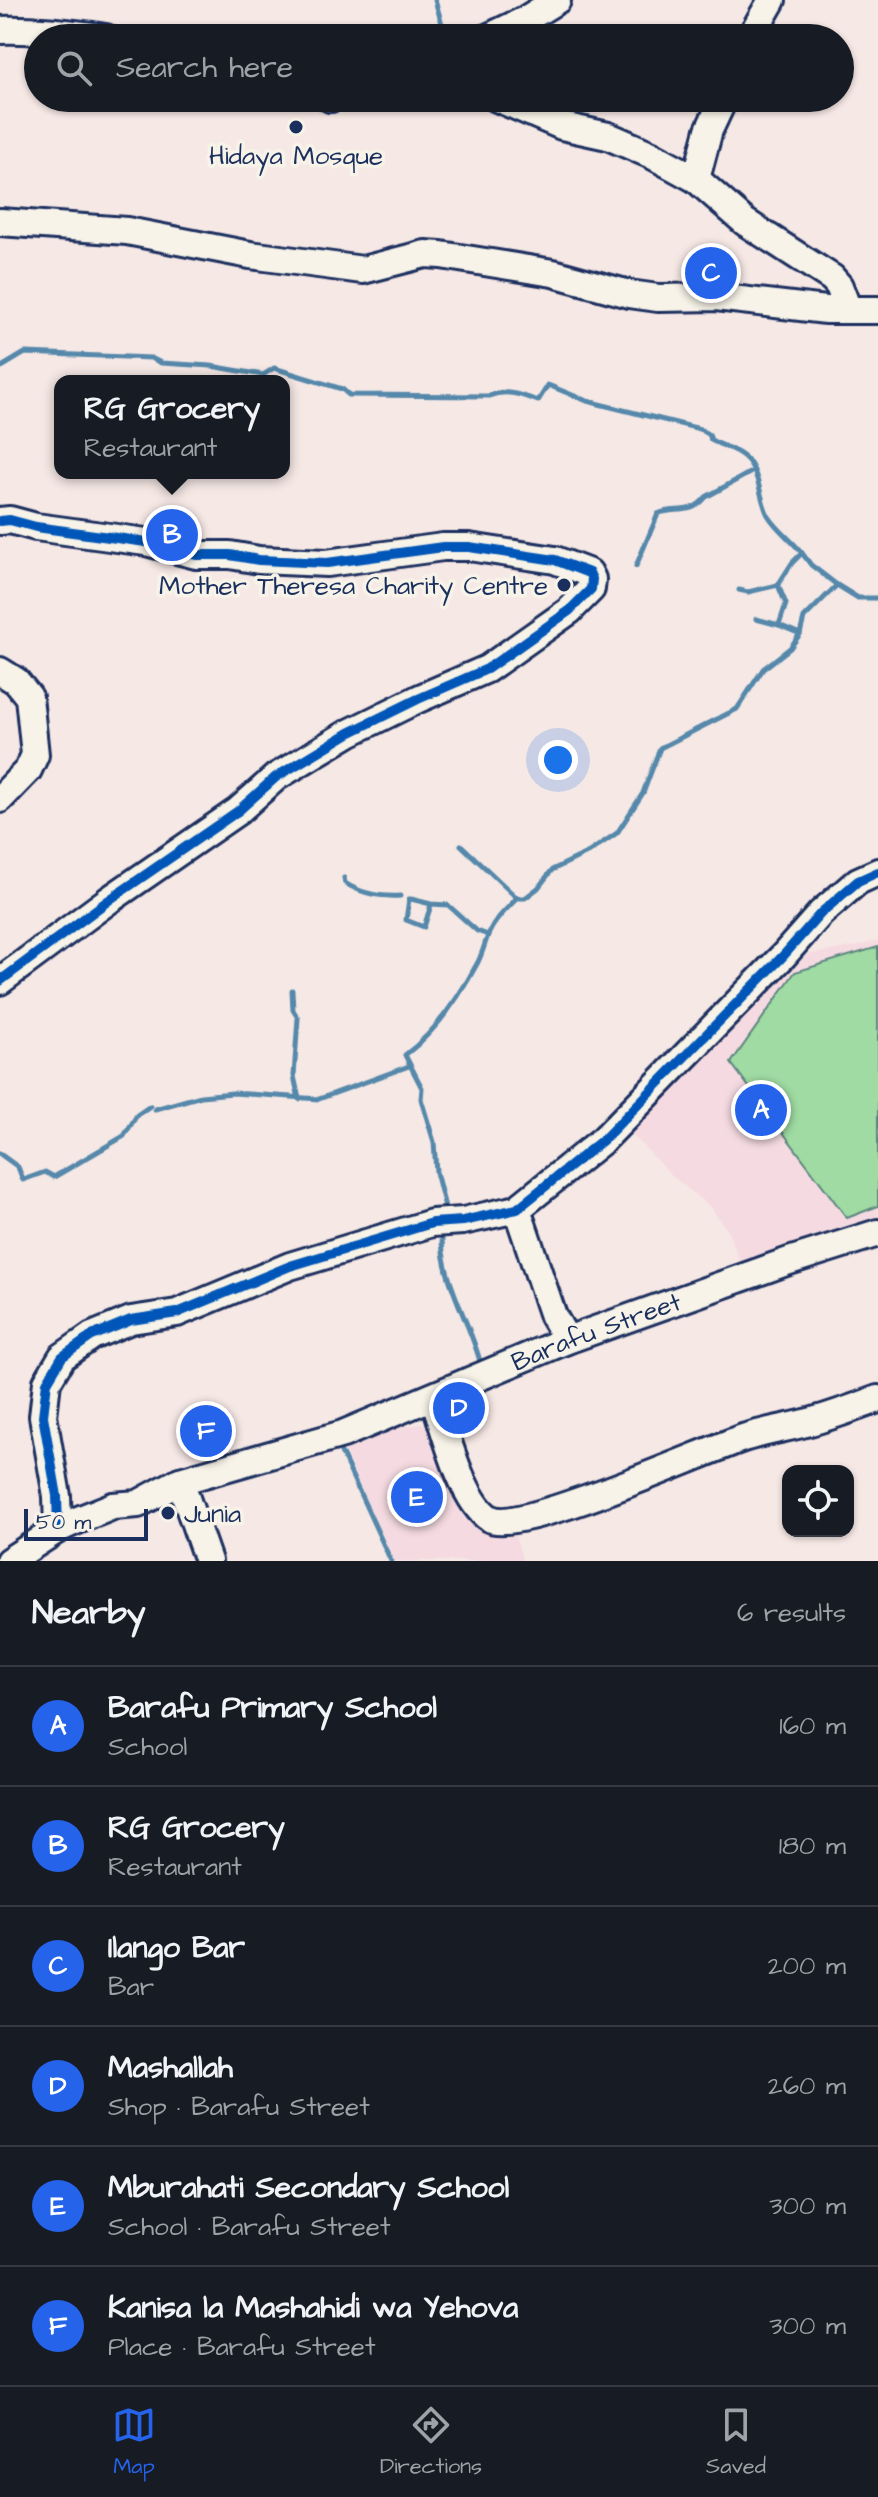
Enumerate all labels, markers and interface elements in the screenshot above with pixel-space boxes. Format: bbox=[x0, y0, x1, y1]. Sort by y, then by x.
search box bbox=[24, 24, 854, 112]
icon: search bbox=[52, 46, 96, 90]
text: Search here bbox=[116, 47, 293, 89]
marker: Hidaya Mosque bbox=[287, 118, 305, 136]
place label: Hidaya Mosque bbox=[209, 138, 383, 176]
pin: C bbox=[685, 243, 737, 303]
popup bbox=[54, 375, 290, 479]
text: RG Grocery bbox=[84, 388, 260, 430]
text: Restaurant bbox=[84, 430, 217, 466]
pin: B bbox=[146, 505, 198, 565]
place label: Mother Theresa Charity Centre bbox=[159, 568, 548, 606]
marker: Mother Theresa Charity Centre bbox=[555, 576, 573, 594]
your location bbox=[538, 740, 578, 780]
pin: A bbox=[735, 1080, 787, 1140]
street label: Barafu Street bbox=[506, 1284, 687, 1380]
pin: D bbox=[433, 1378, 485, 1438]
pin: F bbox=[180, 1401, 232, 1461]
map controls bbox=[782, 1465, 854, 1537]
button: locate bbox=[782, 1465, 854, 1537]
pin: E bbox=[391, 1467, 443, 1527]
place label: Junia bbox=[184, 1496, 241, 1532]
marker: Junia bbox=[159, 1504, 177, 1522]
scale bar bbox=[24, 1505, 148, 1541]
text: 50 m bbox=[36, 1507, 91, 1538]
text: Nearby bbox=[32, 1589, 146, 1637]
text: 6 results bbox=[737, 1595, 846, 1631]
text: Barafu Primary School bbox=[108, 1687, 437, 1729]
text: A bbox=[50, 1708, 66, 1744]
text: 160 m bbox=[779, 1708, 846, 1744]
text: School bbox=[108, 1729, 187, 1765]
text: RG Grocery bbox=[108, 1807, 285, 1849]
text: B bbox=[49, 1828, 67, 1864]
text: 180 m bbox=[779, 1828, 846, 1864]
text: Restaurant bbox=[108, 1849, 242, 1885]
text: Ilango Bar bbox=[108, 1927, 245, 1969]
text: C bbox=[49, 1948, 67, 1984]
text: 200 m bbox=[768, 1948, 846, 1984]
text: Bar bbox=[108, 1969, 154, 2005]
text: Mashallah bbox=[108, 2047, 233, 2089]
text: D bbox=[50, 2068, 66, 2104]
text: 260 m bbox=[768, 2068, 846, 2104]
text: Shop · Barafu Street bbox=[108, 2089, 370, 2125]
text: Mburahati Secondary School bbox=[108, 2167, 509, 2209]
text: E bbox=[50, 2188, 66, 2224]
text: 300 m bbox=[769, 2188, 846, 2224]
text: School · Barafu Street bbox=[108, 2209, 390, 2245]
text: Kanisa la Mashahidi wa Yehova bbox=[108, 2287, 518, 2329]
text: F bbox=[49, 2308, 67, 2344]
text: 300 m bbox=[769, 2308, 846, 2344]
text: Place · Barafu Street bbox=[108, 2329, 375, 2365]
tab: Map bbox=[112, 2403, 156, 2482]
tab: Directions bbox=[380, 2403, 482, 2482]
tab: Saved bbox=[706, 2403, 766, 2482]

